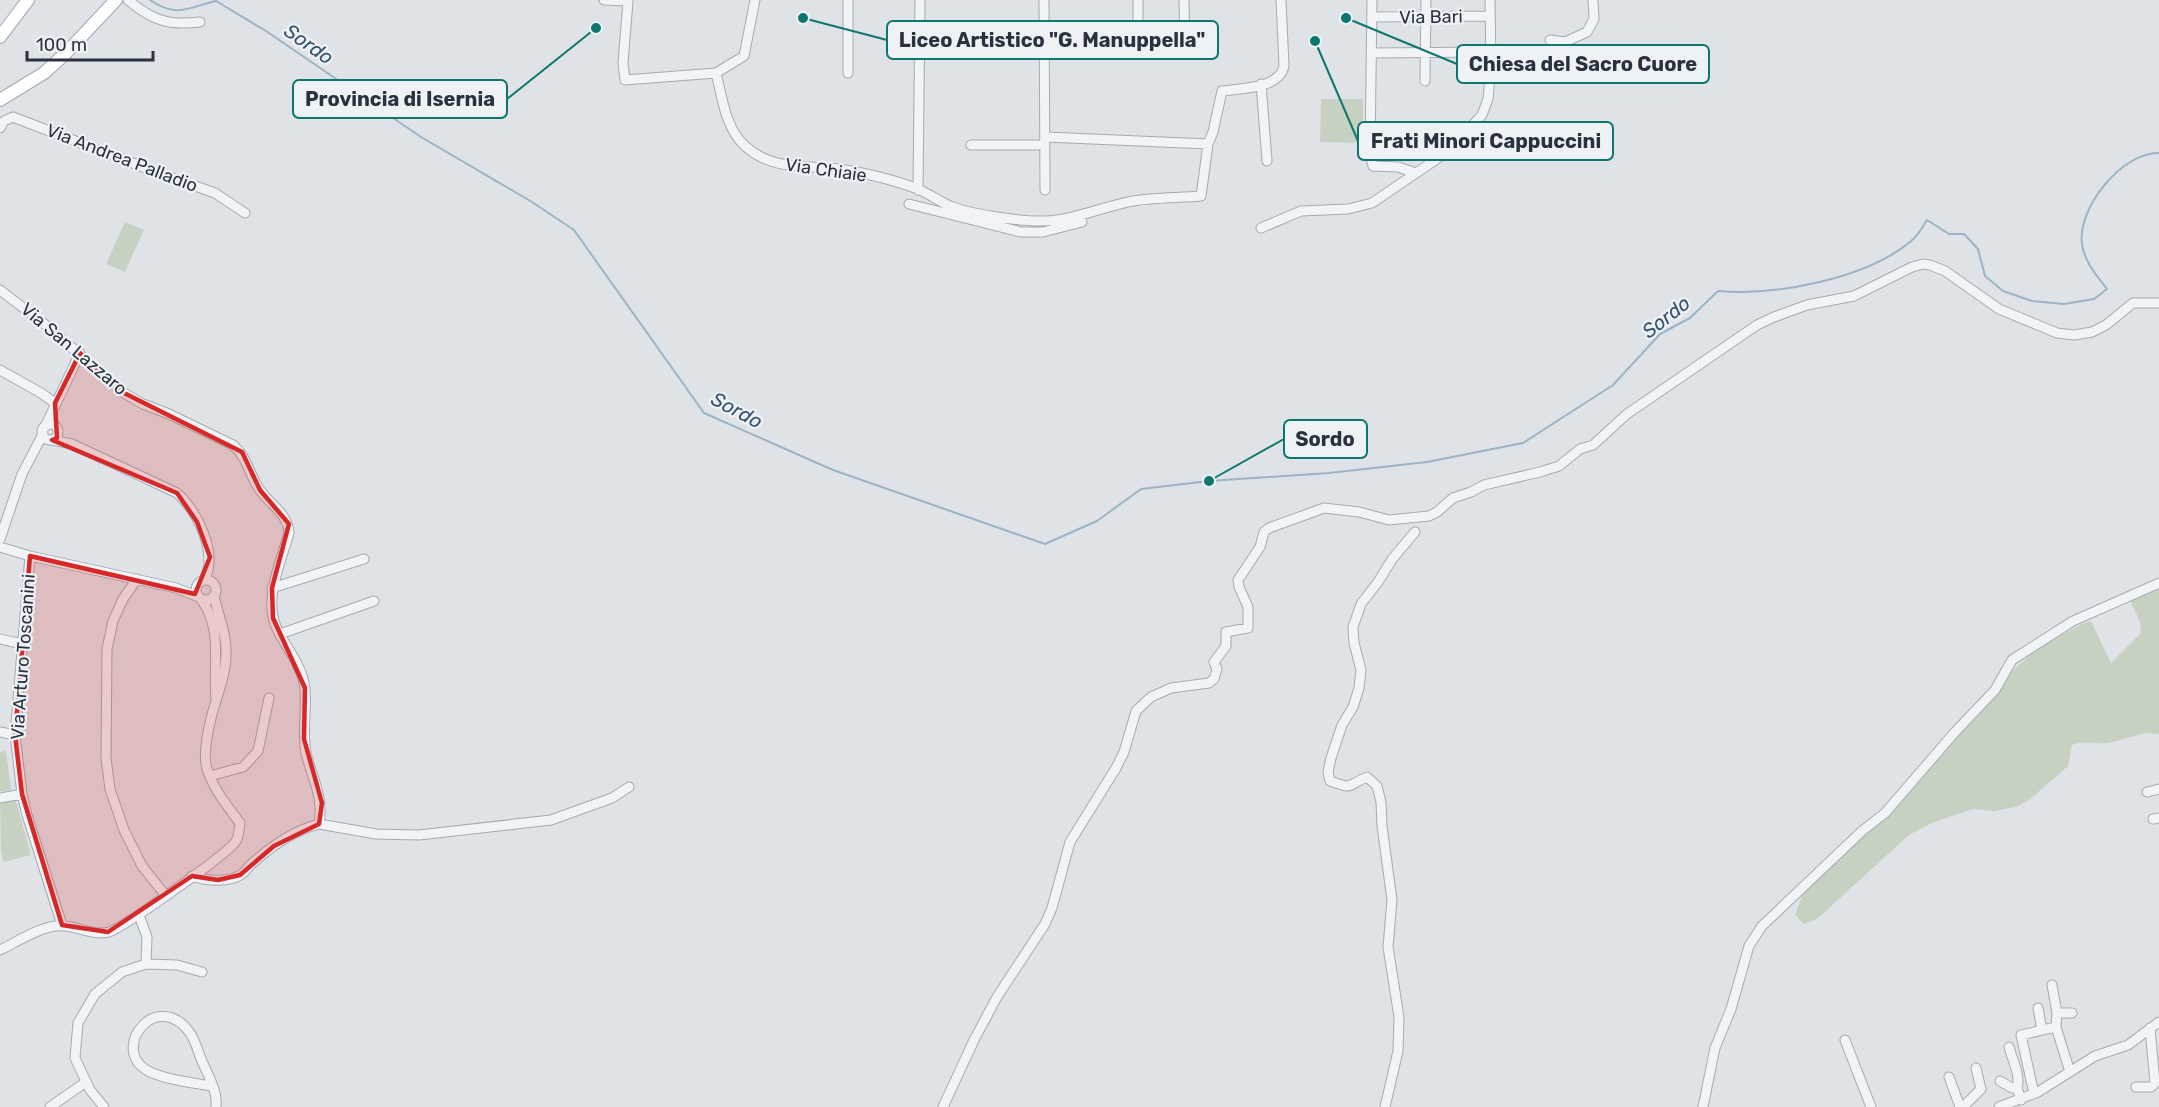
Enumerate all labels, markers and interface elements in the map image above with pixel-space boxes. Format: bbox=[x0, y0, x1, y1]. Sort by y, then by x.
street label: Via Bari bbox=[1399, 5, 1463, 29]
water label: Sordo bbox=[280, 18, 338, 70]
callout: Liceo Artistico "G. Manuppella" bbox=[887, 21, 1218, 59]
scale bar bbox=[27, 24, 153, 62]
text: Liceo Artistico "G. Manuppella" bbox=[899, 28, 1205, 52]
text: 100 m bbox=[36, 34, 87, 56]
callout: Chiesa del Sacro Cuore bbox=[1457, 45, 1709, 83]
text: Chiesa del Sacro Cuore bbox=[1469, 52, 1697, 76]
callout: Provincia di Isernia bbox=[293, 80, 507, 118]
text: Provincia di Isernia bbox=[305, 87, 495, 111]
street label: Via Andrea Palladio bbox=[43, 119, 201, 197]
callout: Frati Minori Cappuccini bbox=[1358, 122, 1613, 160]
text: Frati Minori Cappuccini bbox=[1371, 129, 1601, 153]
street label: Via Chiaie bbox=[784, 153, 868, 187]
water label: Sordo bbox=[1637, 291, 1695, 343]
street label: Via San Lazzaro bbox=[16, 298, 132, 400]
water label: Sordo bbox=[707, 387, 767, 433]
callout: Sordo bbox=[1284, 420, 1367, 458]
text: Sordo bbox=[1295, 427, 1355, 451]
street label: Via Arturo Toscanini bbox=[6, 573, 40, 741]

